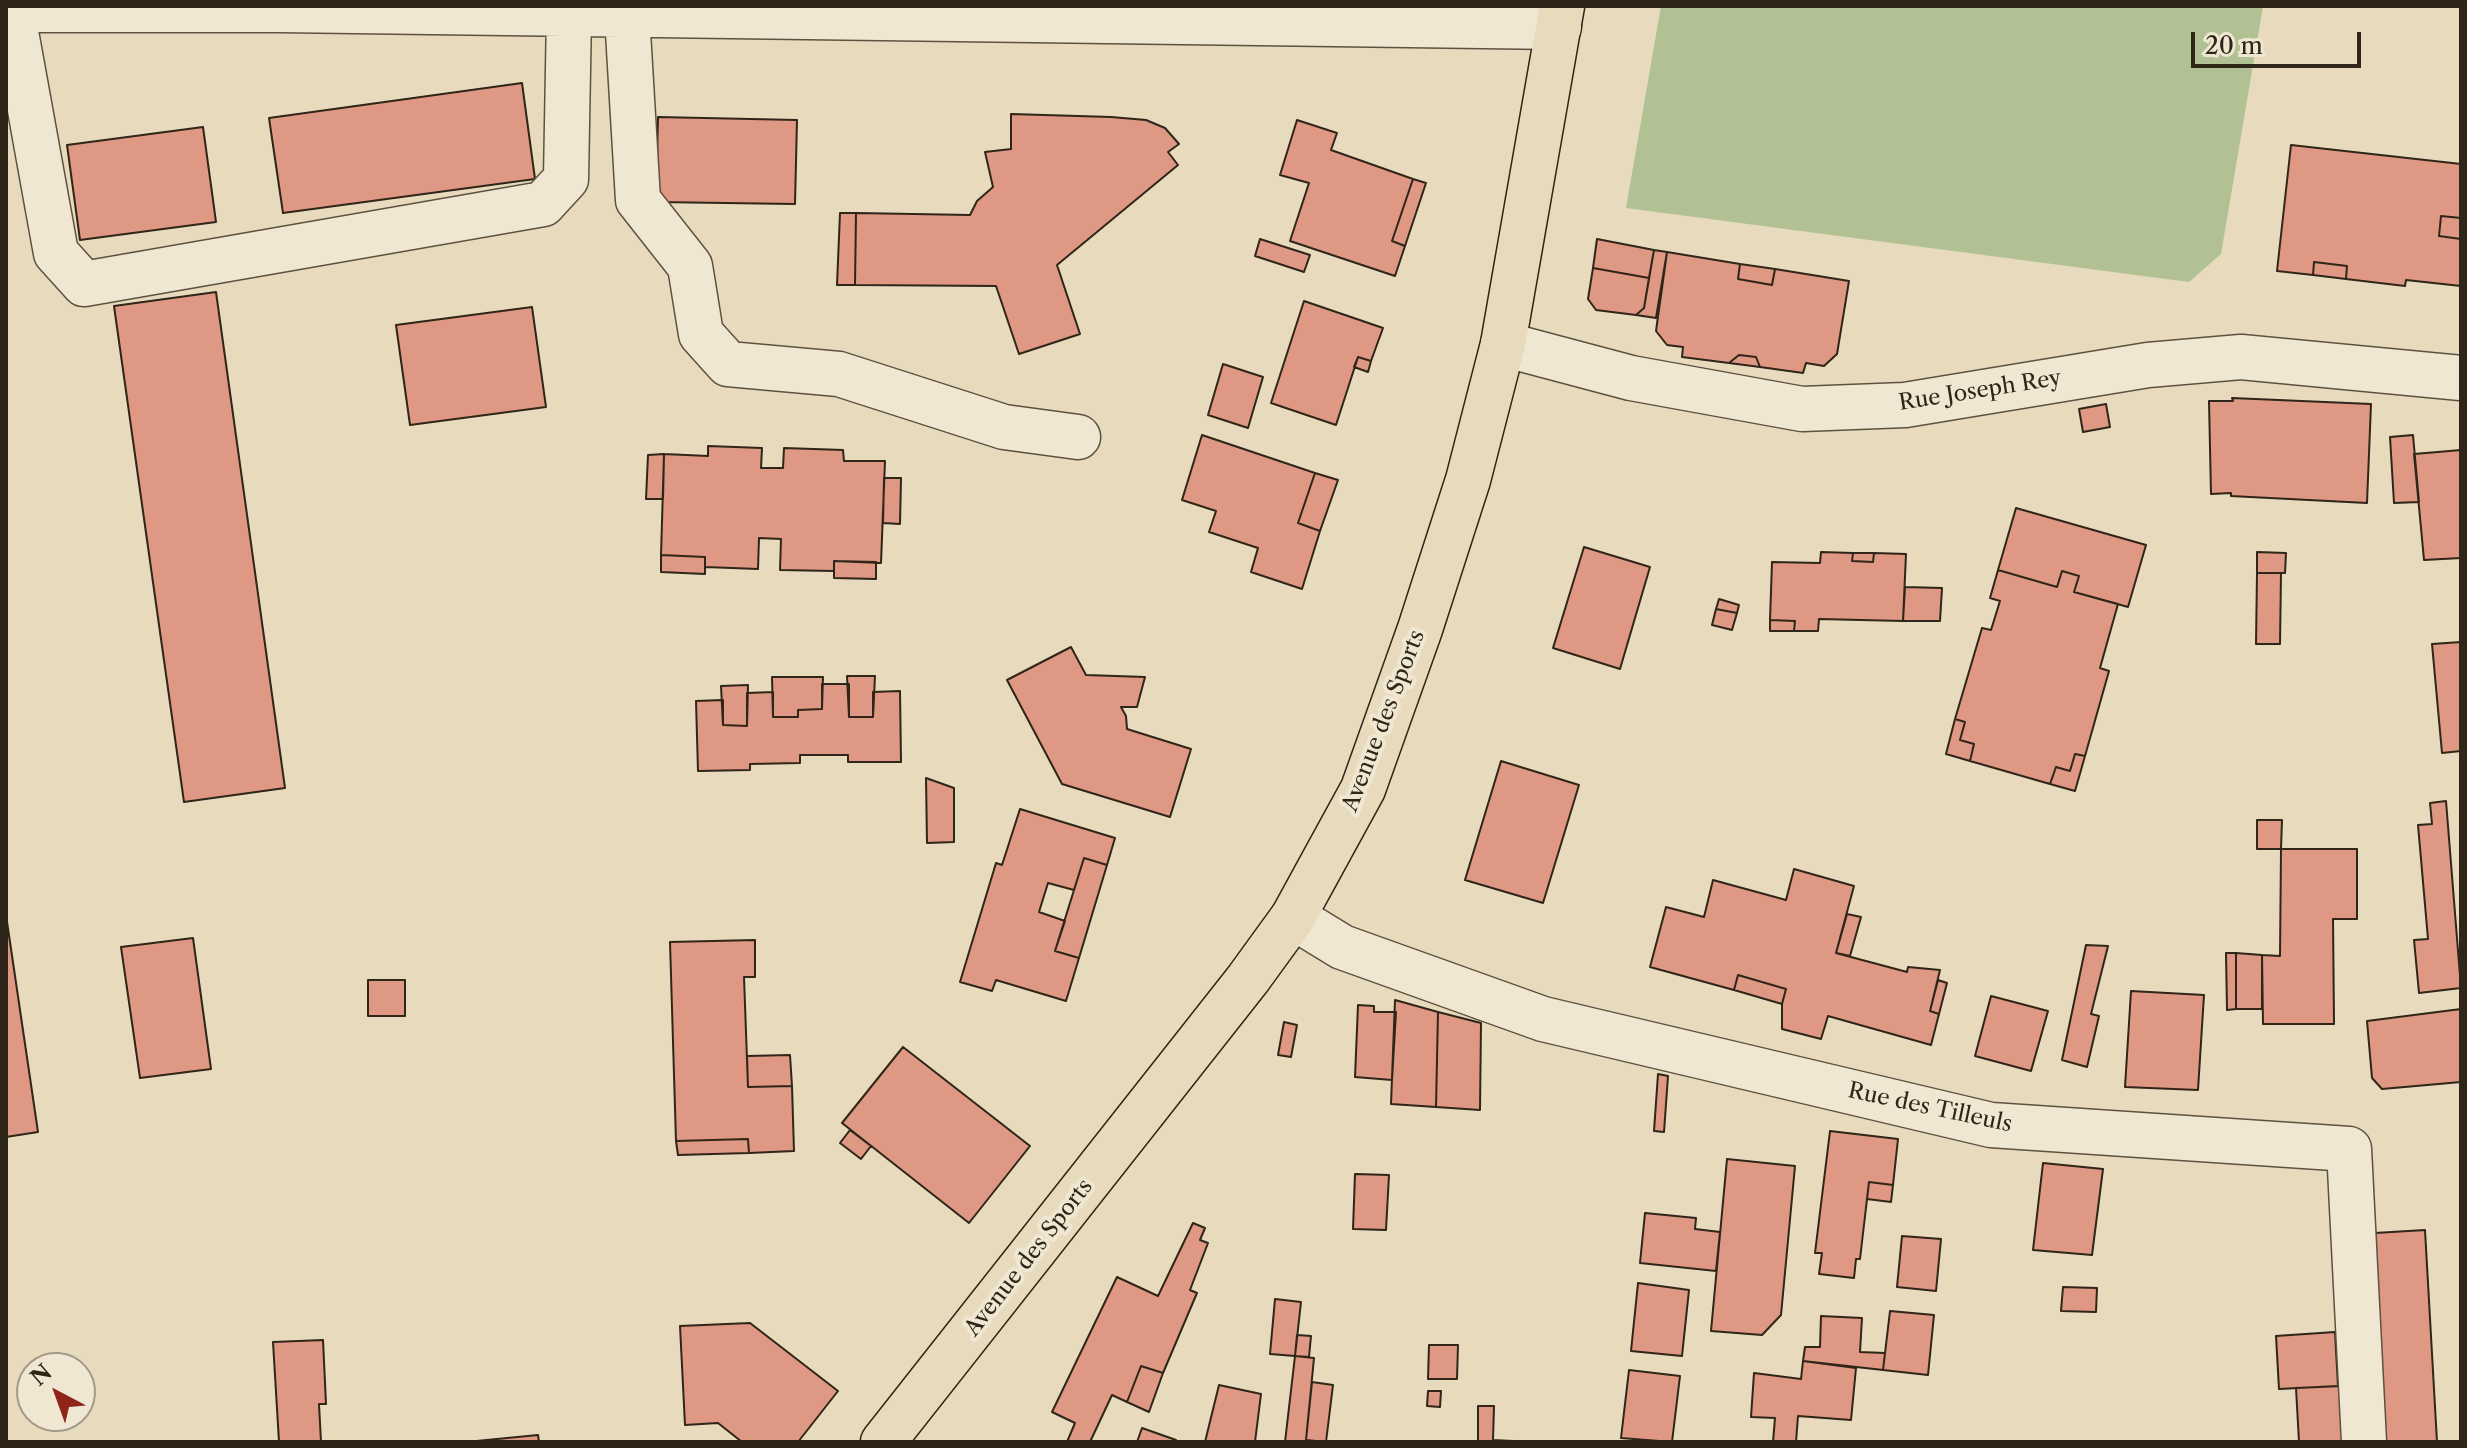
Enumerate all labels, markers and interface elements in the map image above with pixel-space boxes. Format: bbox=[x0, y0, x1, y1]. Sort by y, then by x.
scale bar bbox=[2195, 16, 2365, 66]
text: 20 m bbox=[2205, 31, 2263, 60]
street label: Rue Joseph Rey bbox=[1897, 365, 2063, 417]
street label: Avenue des Sports bbox=[1337, 627, 1431, 815]
street label: Rue des Tilleuls bbox=[1846, 1078, 2014, 1138]
street label: Avenue des Sports bbox=[960, 1174, 1098, 1342]
north arrow bbox=[16, 1352, 96, 1432]
text: N bbox=[25, 1359, 57, 1391]

